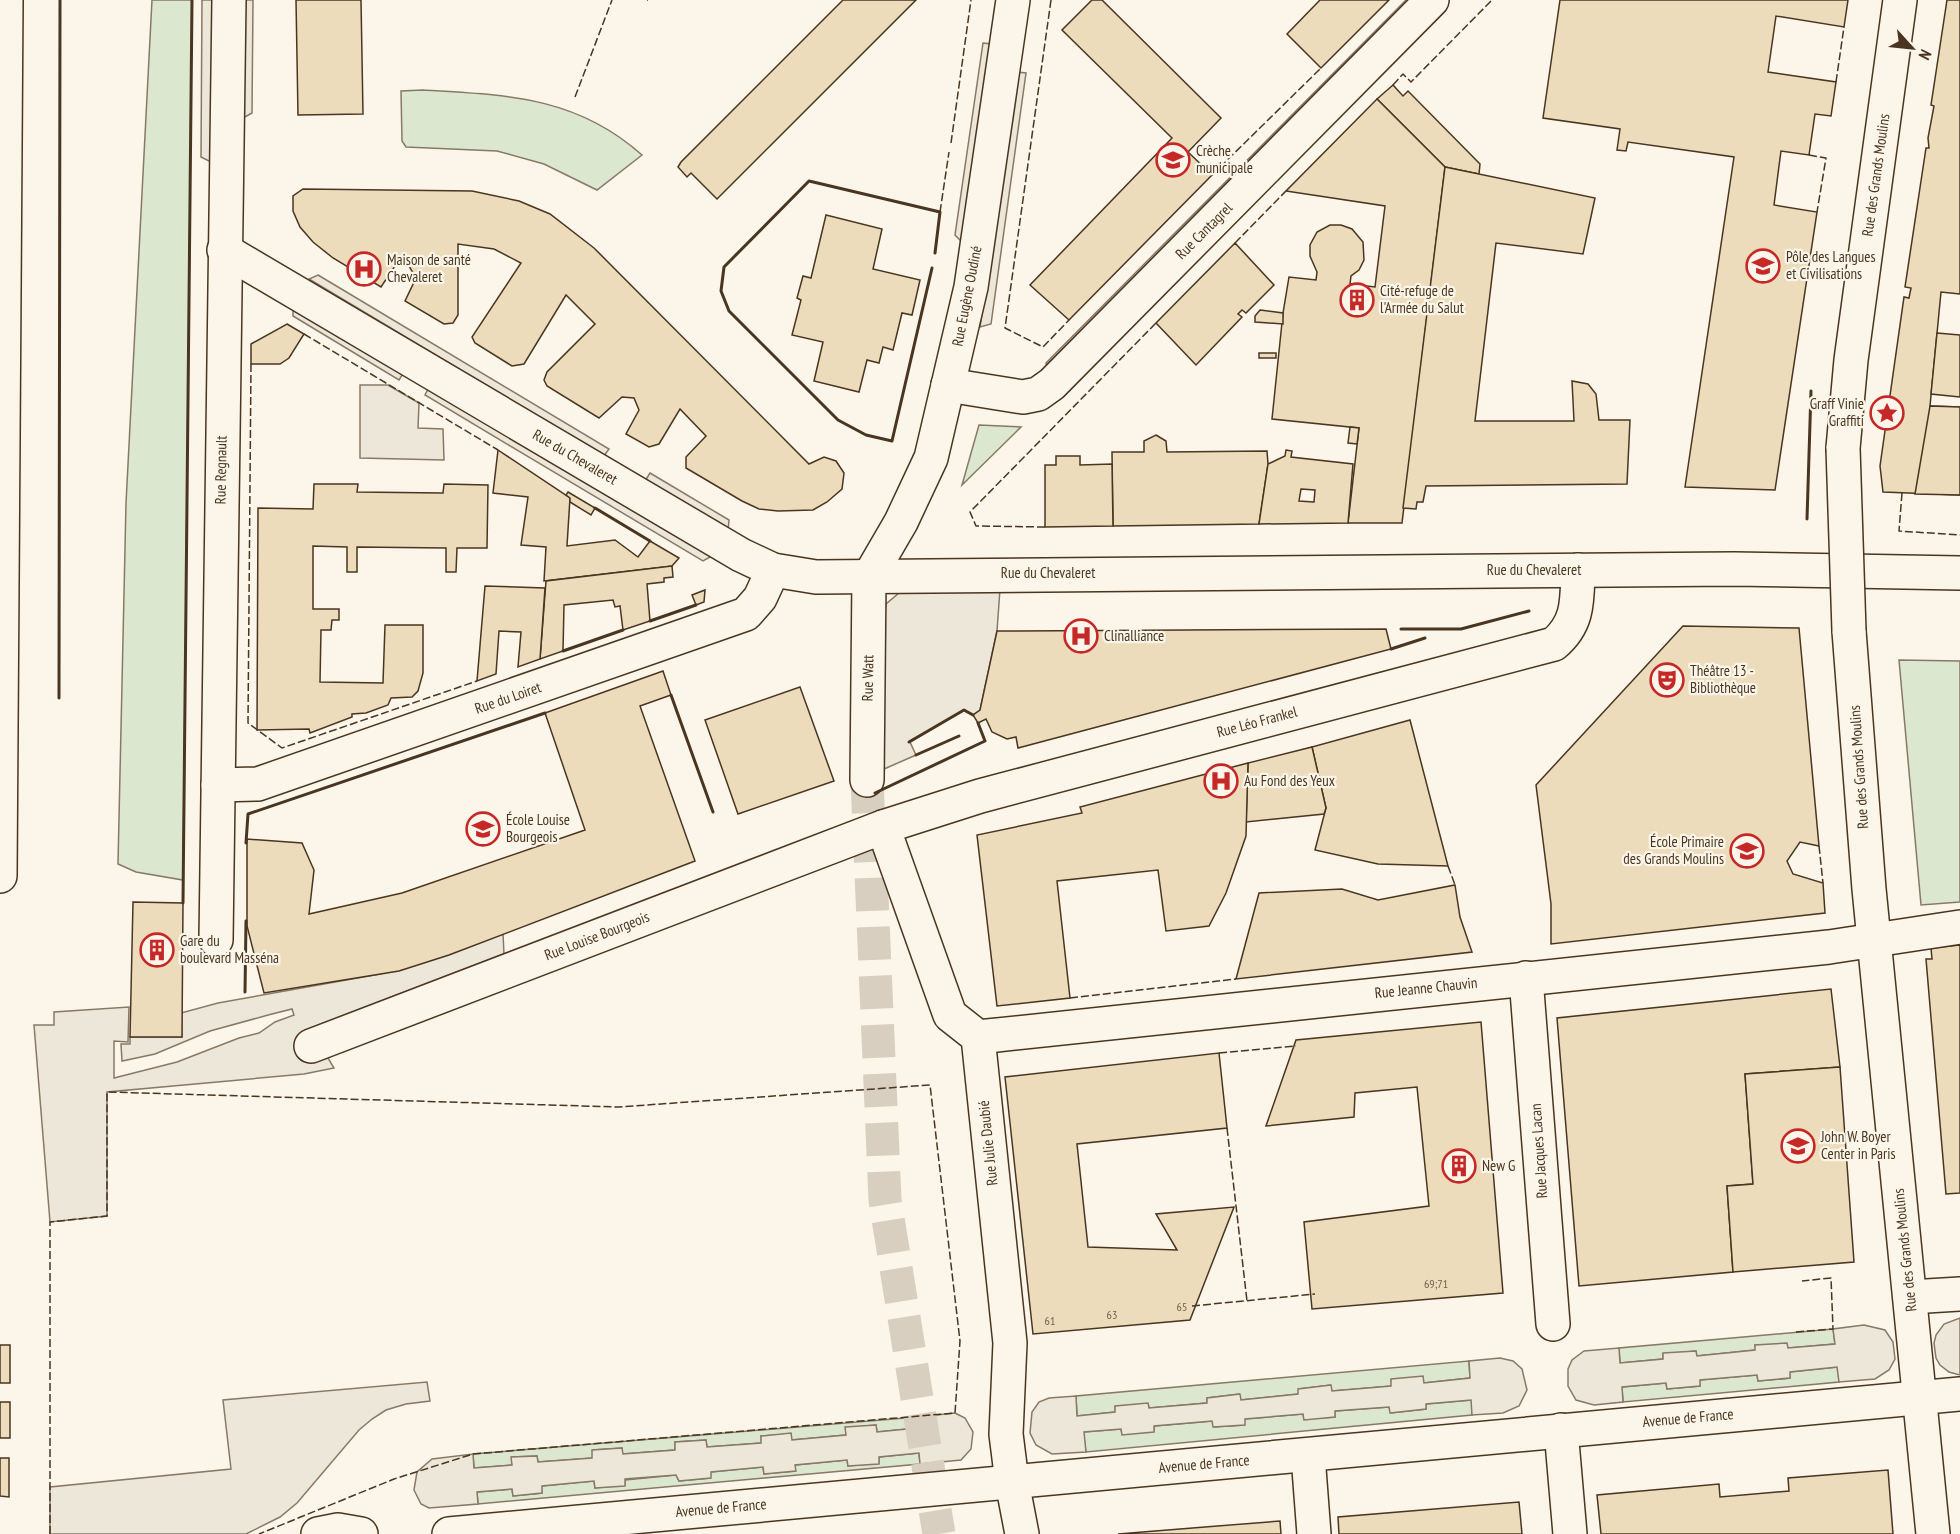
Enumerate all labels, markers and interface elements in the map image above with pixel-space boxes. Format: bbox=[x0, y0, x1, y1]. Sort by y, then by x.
north arrow bbox=[1882, 18, 1942, 78]
text: N bbox=[1914, 46, 1936, 63]
street label: Rue des Grands Moulins bbox=[1857, 112, 1894, 238]
place label: Crèche municipale bbox=[1196, 141, 1253, 177]
school or university icon: Crèche municipale bbox=[1155, 142, 1191, 178]
street label: Rue Cantagrel bbox=[1171, 198, 1236, 263]
street label: Rue Eugène Oudiné bbox=[947, 244, 986, 348]
place label: Pôle des Langues et Civilisations bbox=[1786, 247, 1875, 283]
school or university icon: Pôle des Langues et Civilisations bbox=[1745, 248, 1781, 284]
place label: Maison de santé Chevaleret bbox=[387, 250, 471, 286]
hospital icon: Maison de santé Chevaleret bbox=[346, 251, 382, 287]
place label: Cité-refuge de l'Armée du Salut bbox=[1380, 281, 1464, 317]
building icon: Cité-refuge de l'Armée du Salut bbox=[1339, 282, 1375, 318]
place label: Graff Vinie Graffiti bbox=[1810, 394, 1864, 430]
place icon: Graff Vinie Graffiti bbox=[1869, 395, 1905, 431]
street label: Rue du Chevaleret bbox=[530, 425, 621, 488]
street label: Rue Regnault bbox=[210, 435, 231, 505]
street label: Rue du Chevaleret bbox=[1487, 560, 1581, 579]
street label: Rue du Chevaleret bbox=[1001, 563, 1095, 582]
hospital icon: Clinalliance bbox=[1063, 618, 1099, 654]
place label: Clinalliance bbox=[1104, 626, 1164, 645]
street label: Rue Watt bbox=[858, 654, 877, 701]
place label: Théâtre 13 - Bibliothèque bbox=[1690, 661, 1756, 697]
theatre icon: Théâtre 13 - Bibliothèque bbox=[1649, 662, 1685, 698]
street label: Rue du Loiret bbox=[472, 677, 544, 718]
street label: Rue Léo Frankel bbox=[1214, 702, 1300, 741]
street label: Rue des Grands Moulins bbox=[1845, 705, 1872, 829]
hospital icon: Au Fond des Yeux bbox=[1203, 763, 1239, 799]
place label: Au Fond des Yeux bbox=[1244, 771, 1335, 790]
place label: École Louise Bourgeois bbox=[506, 810, 570, 846]
school or university icon: École Louise Bourgeois bbox=[465, 811, 501, 847]
place label: École Primaire des Grands Moulins bbox=[1623, 832, 1724, 868]
school or university icon: École Primaire des Grands Moulins bbox=[1729, 833, 1765, 869]
street label: Rue Louise Bourgeois bbox=[542, 907, 652, 964]
place label: Gare du boulevard Masséna bbox=[180, 931, 279, 967]
building icon: Gare du boulevard Masséna bbox=[139, 932, 175, 968]
street label: Rue Jeanne Chauvin bbox=[1374, 973, 1478, 1002]
street label: Rue Julie Daubié bbox=[974, 1099, 1001, 1187]
street label: Rue Jacques Lacan bbox=[1526, 1103, 1551, 1199]
place label: John W. Boyer Center in Paris bbox=[1820, 1127, 1896, 1163]
school or university icon: John W. Boyer Center in Paris bbox=[1780, 1128, 1816, 1164]
building icon: New G bbox=[1441, 1148, 1477, 1184]
place label: New G bbox=[1482, 1156, 1515, 1175]
street label: Rue des Grands Moulins bbox=[1889, 1187, 1920, 1313]
house number: 69;71 bbox=[1424, 1276, 1448, 1291]
house number: 65 bbox=[1177, 1299, 1187, 1314]
house number: 63 bbox=[1107, 1307, 1117, 1322]
house number: 61 bbox=[1045, 1313, 1055, 1328]
street label: Avenue de France bbox=[1642, 1404, 1734, 1431]
street label: Avenue de France bbox=[1158, 1450, 1250, 1477]
street label: Avenue de France bbox=[675, 1494, 767, 1521]

